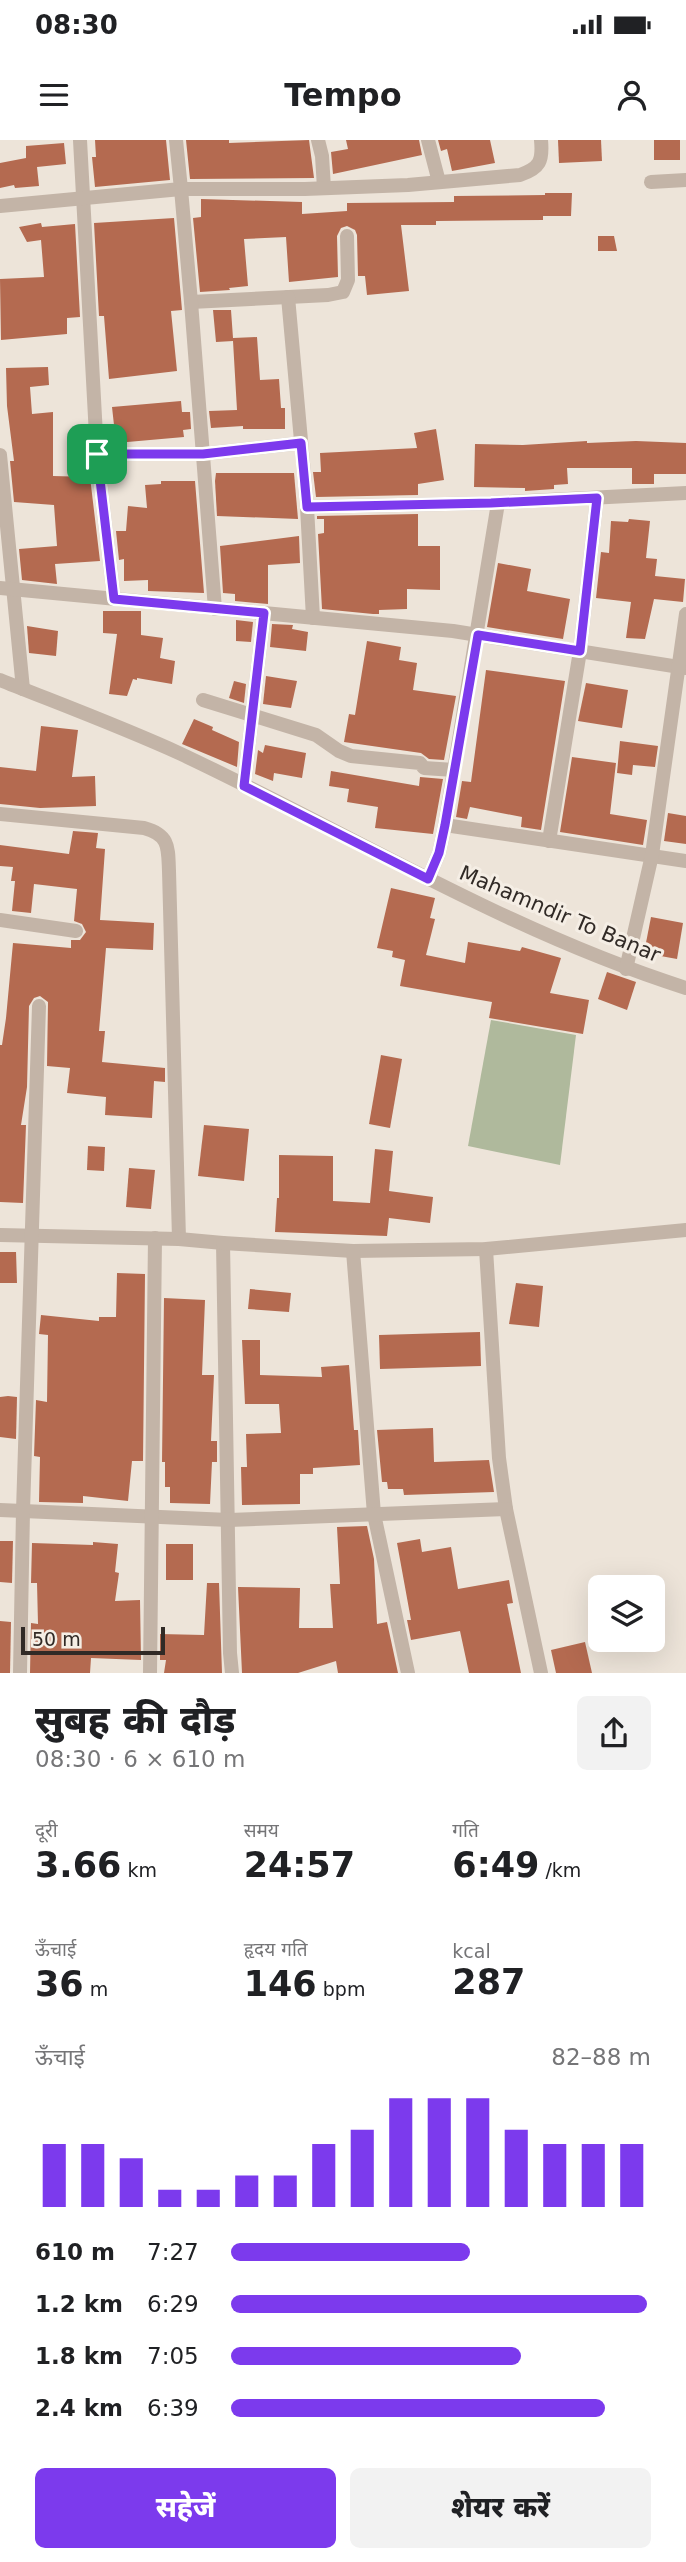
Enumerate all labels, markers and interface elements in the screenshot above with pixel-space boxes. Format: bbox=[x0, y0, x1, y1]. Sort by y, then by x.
text: 08:30 bbox=[35, 10, 118, 40]
icon: menu bbox=[35, 76, 73, 114]
text: Tempo bbox=[284, 76, 402, 114]
icon: person bbox=[613, 76, 651, 114]
pin bbox=[67, 424, 127, 484]
icon: arrive bbox=[78, 435, 116, 473]
street label: Mahamndir To Banar bbox=[456, 861, 665, 967]
map controls bbox=[588, 1575, 665, 1652]
button: layers bbox=[588, 1575, 665, 1652]
scale bar bbox=[21, 1624, 164, 1656]
text: 50 m bbox=[32, 1628, 81, 1650]
button: share bbox=[577, 1696, 651, 1770]
text: सुबह की दौड़ bbox=[35, 1698, 235, 1742]
text: 08:30 · 6 × 610 m bbox=[35, 1746, 245, 1772]
text: दूरी bbox=[35, 1819, 58, 1841]
text: समय bbox=[244, 1819, 279, 1841]
text: गति bbox=[452, 1819, 479, 1841]
text: 3.66 bbox=[35, 1845, 121, 1885]
text: 24:57 bbox=[244, 1845, 355, 1885]
text: 6:49 bbox=[452, 1845, 539, 1885]
text: km bbox=[121, 1859, 157, 1881]
text: /km bbox=[539, 1859, 581, 1881]
text: ऊँचाई bbox=[35, 1938, 76, 1960]
text: हृदय गति bbox=[244, 1938, 308, 1960]
text: kcal bbox=[452, 1940, 491, 1962]
text: 287 bbox=[452, 1962, 525, 2002]
text: 36 bbox=[35, 1964, 84, 2004]
text: 146 bbox=[244, 1964, 317, 2004]
text: m bbox=[84, 1978, 108, 2000]
text: bpm bbox=[317, 1978, 365, 2000]
text: ऊँचाई bbox=[35, 2044, 85, 2070]
text: 82–88 m bbox=[551, 2044, 651, 2070]
text: 610 m bbox=[35, 2239, 115, 2265]
text: 7:27 bbox=[147, 2239, 199, 2265]
text: 1.2 km bbox=[35, 2291, 123, 2317]
text: 6:29 bbox=[147, 2291, 199, 2317]
text: 1.8 km bbox=[35, 2343, 123, 2369]
text: 7:05 bbox=[147, 2343, 199, 2369]
text: 2.4 km bbox=[35, 2395, 123, 2421]
text: 6:39 bbox=[147, 2395, 199, 2421]
button: सहेजें bbox=[35, 2468, 336, 2548]
button: शेयर करें bbox=[350, 2468, 651, 2548]

